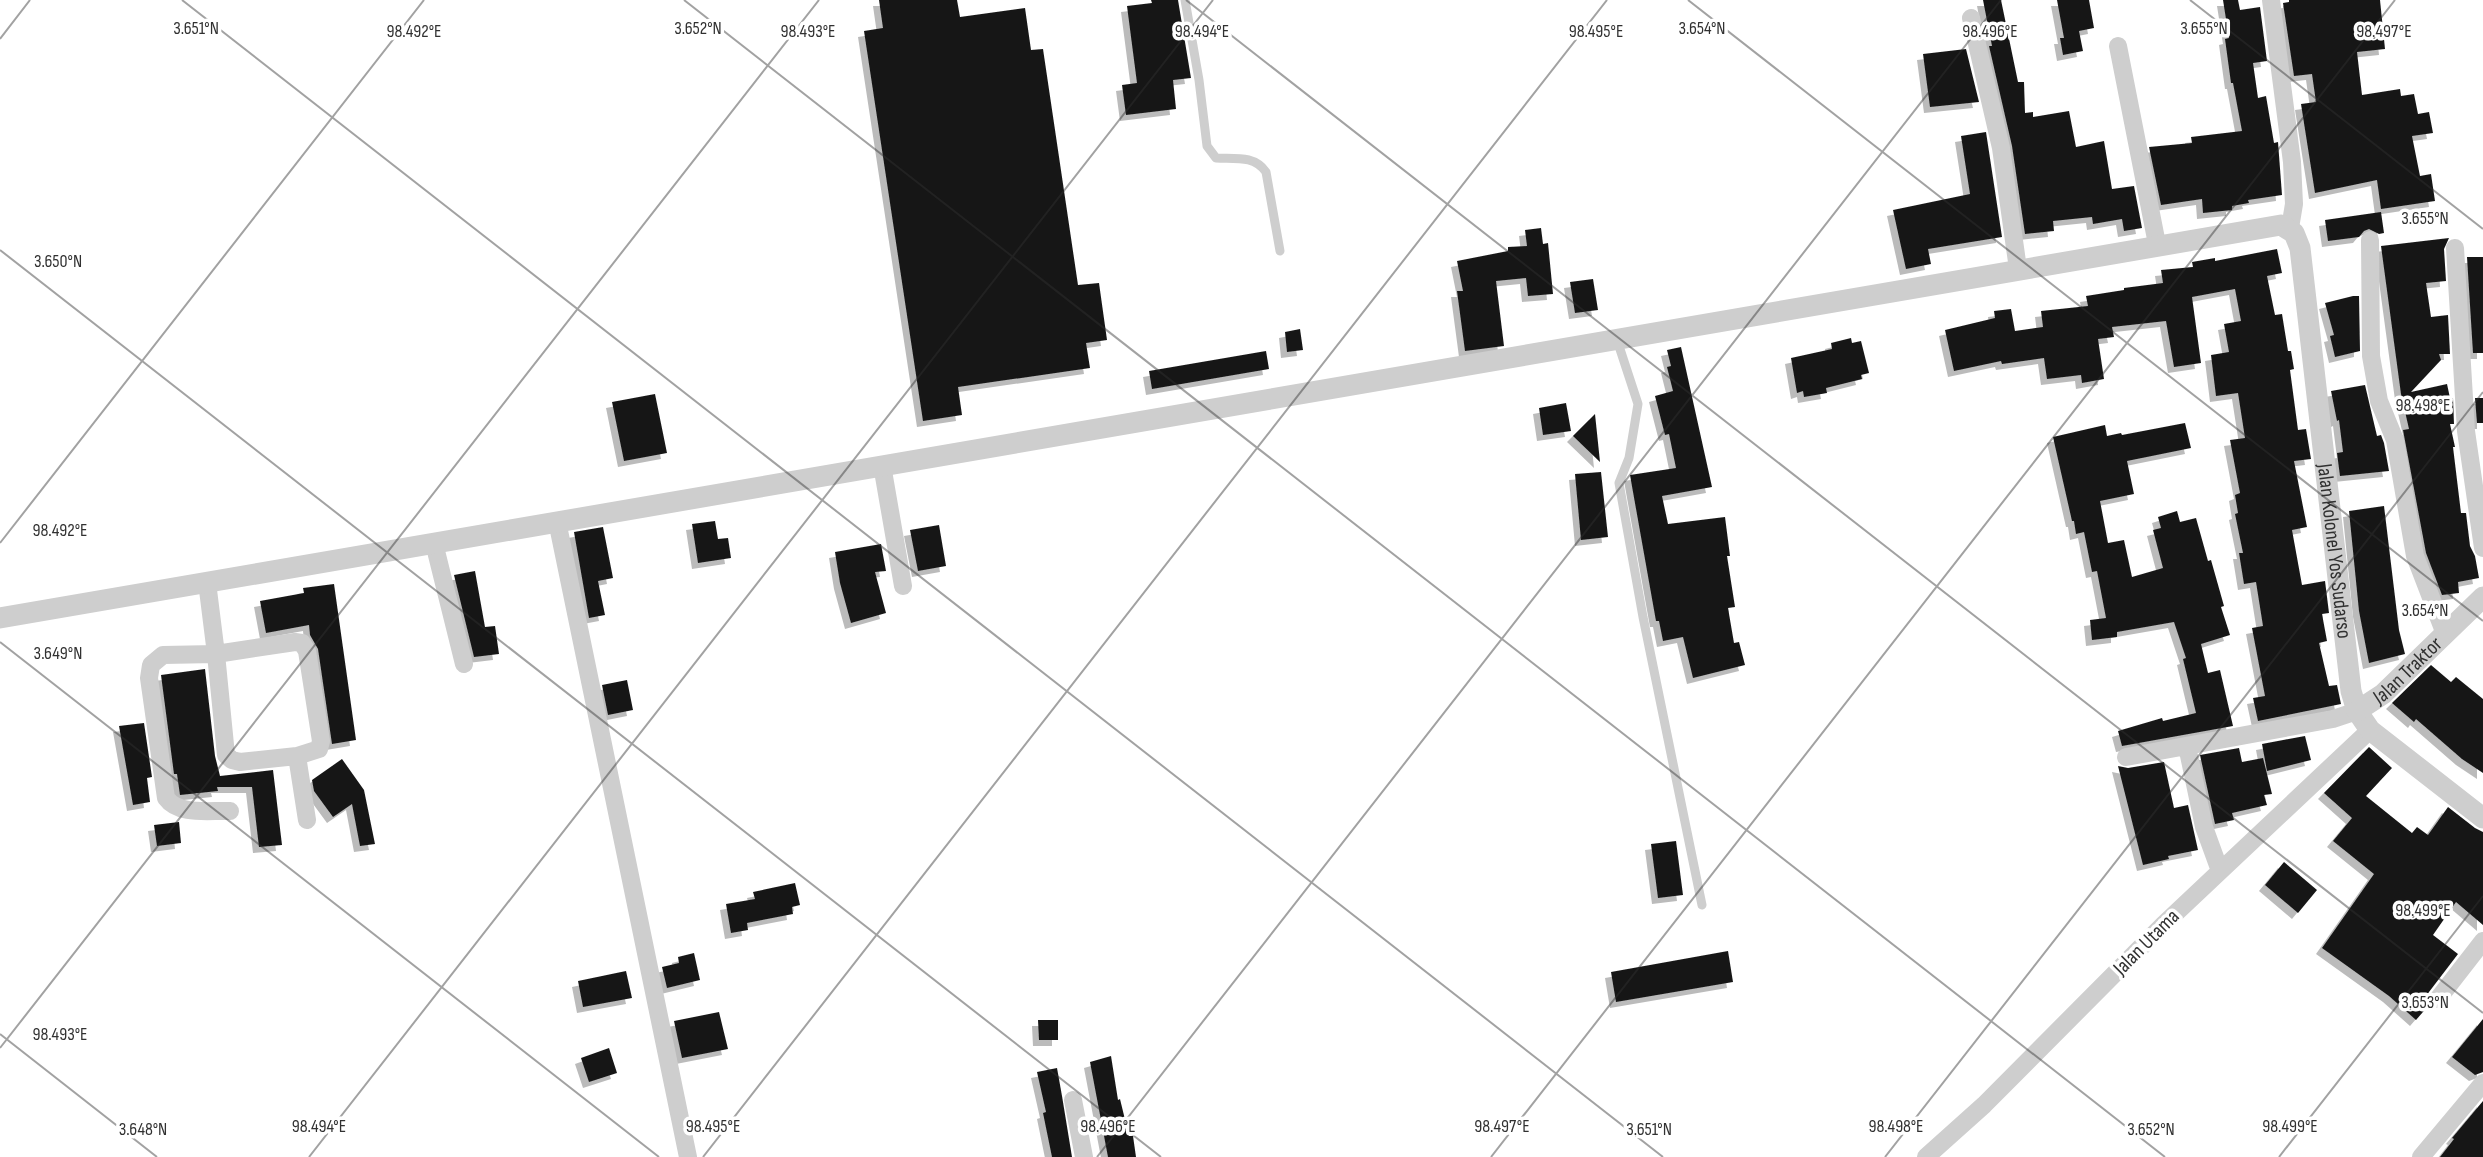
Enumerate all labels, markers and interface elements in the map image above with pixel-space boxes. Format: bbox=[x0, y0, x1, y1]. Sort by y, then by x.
text: 3.651°N bbox=[173, 18, 219, 39]
text: 3.652°N bbox=[674, 18, 722, 39]
text: 3.654°N bbox=[1678, 18, 1726, 39]
text: 3.655°N bbox=[2180, 18, 2228, 39]
text: 98.492°E bbox=[387, 21, 441, 42]
text: 98.493°E bbox=[781, 21, 835, 42]
text: 98.494°E bbox=[1175, 21, 1229, 42]
text: 98.495°E bbox=[1569, 21, 1623, 42]
text: 98.496°E bbox=[1962, 21, 2018, 42]
text: 98.497°E bbox=[2356, 21, 2412, 42]
text: 3.655°N bbox=[2401, 208, 2449, 229]
text: 3.650°N bbox=[34, 251, 82, 272]
text: 98.498°E bbox=[2395, 395, 2451, 416]
street label: Jalan Kolonel Yos Sudarso bbox=[2312, 461, 2357, 640]
text: 98.492°E bbox=[33, 520, 87, 541]
text: 3.654°N bbox=[2401, 600, 2449, 621]
street label: Jalan Traktor bbox=[2368, 632, 2447, 711]
text: 3.649°N bbox=[34, 643, 82, 664]
text: 98.499°E bbox=[2395, 900, 2451, 921]
street label: Jalan Utama bbox=[2107, 904, 2185, 981]
text: 3.653°N bbox=[2401, 992, 2449, 1013]
text: 98.493°E bbox=[33, 1024, 87, 1045]
text: 98.494°E bbox=[292, 1116, 346, 1137]
text: 98.495°E bbox=[686, 1116, 740, 1137]
text: 98.496°E bbox=[1080, 1116, 1136, 1137]
text: 98.497°E bbox=[1474, 1116, 1530, 1137]
text: 98.498°E bbox=[1868, 1116, 1924, 1137]
text: 98.499°E bbox=[2262, 1116, 2318, 1137]
text: 3.648°N bbox=[119, 1119, 167, 1140]
text: 3.651°N bbox=[1626, 1119, 1672, 1140]
text: 3.652°N bbox=[2127, 1119, 2175, 1140]

